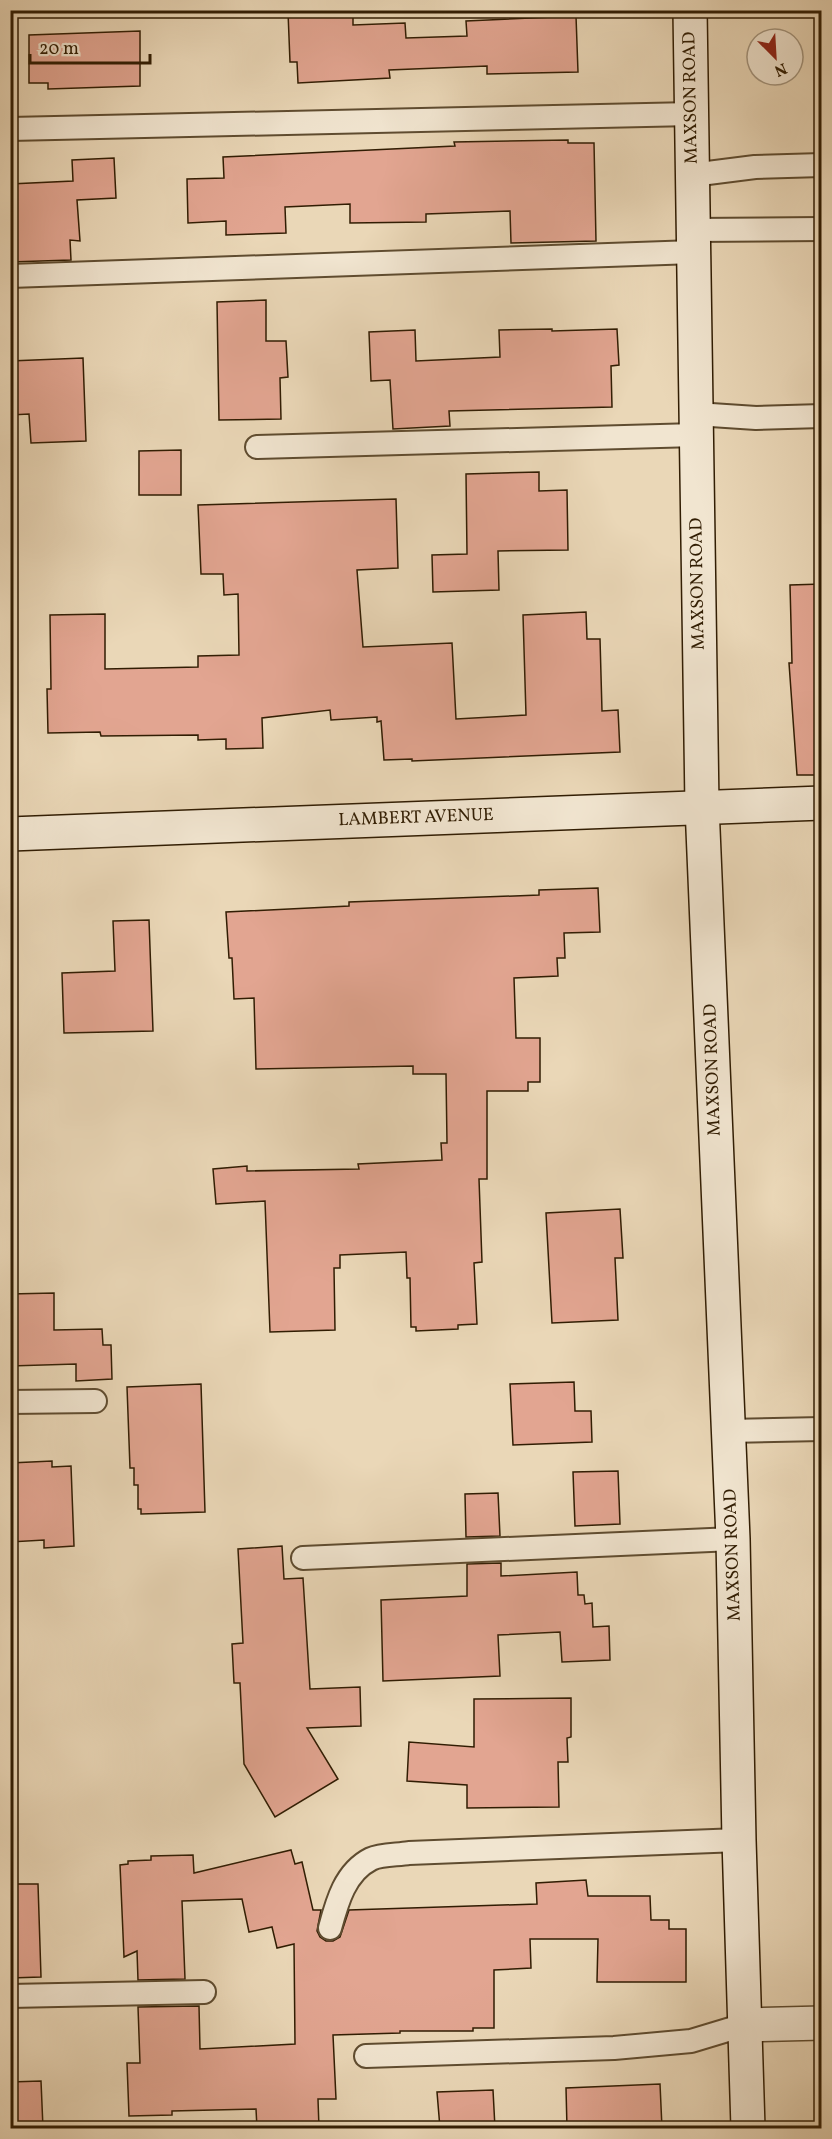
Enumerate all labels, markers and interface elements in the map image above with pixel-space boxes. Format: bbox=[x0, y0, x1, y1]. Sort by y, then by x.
scale bar bbox=[30, 27, 150, 65]
north arrow bbox=[745, 27, 805, 87]
street label: MAXSON ROAD bbox=[677, 32, 705, 164]
text: 20 m bbox=[39, 37, 79, 62]
text: N bbox=[770, 56, 790, 81]
street label: MAXSON ROAD bbox=[684, 518, 712, 650]
street label: LAMBERT AVENUE bbox=[338, 803, 494, 833]
street label: MAXSON ROAD bbox=[698, 1003, 728, 1137]
street label: MAXSON ROAD bbox=[718, 1488, 748, 1622]

